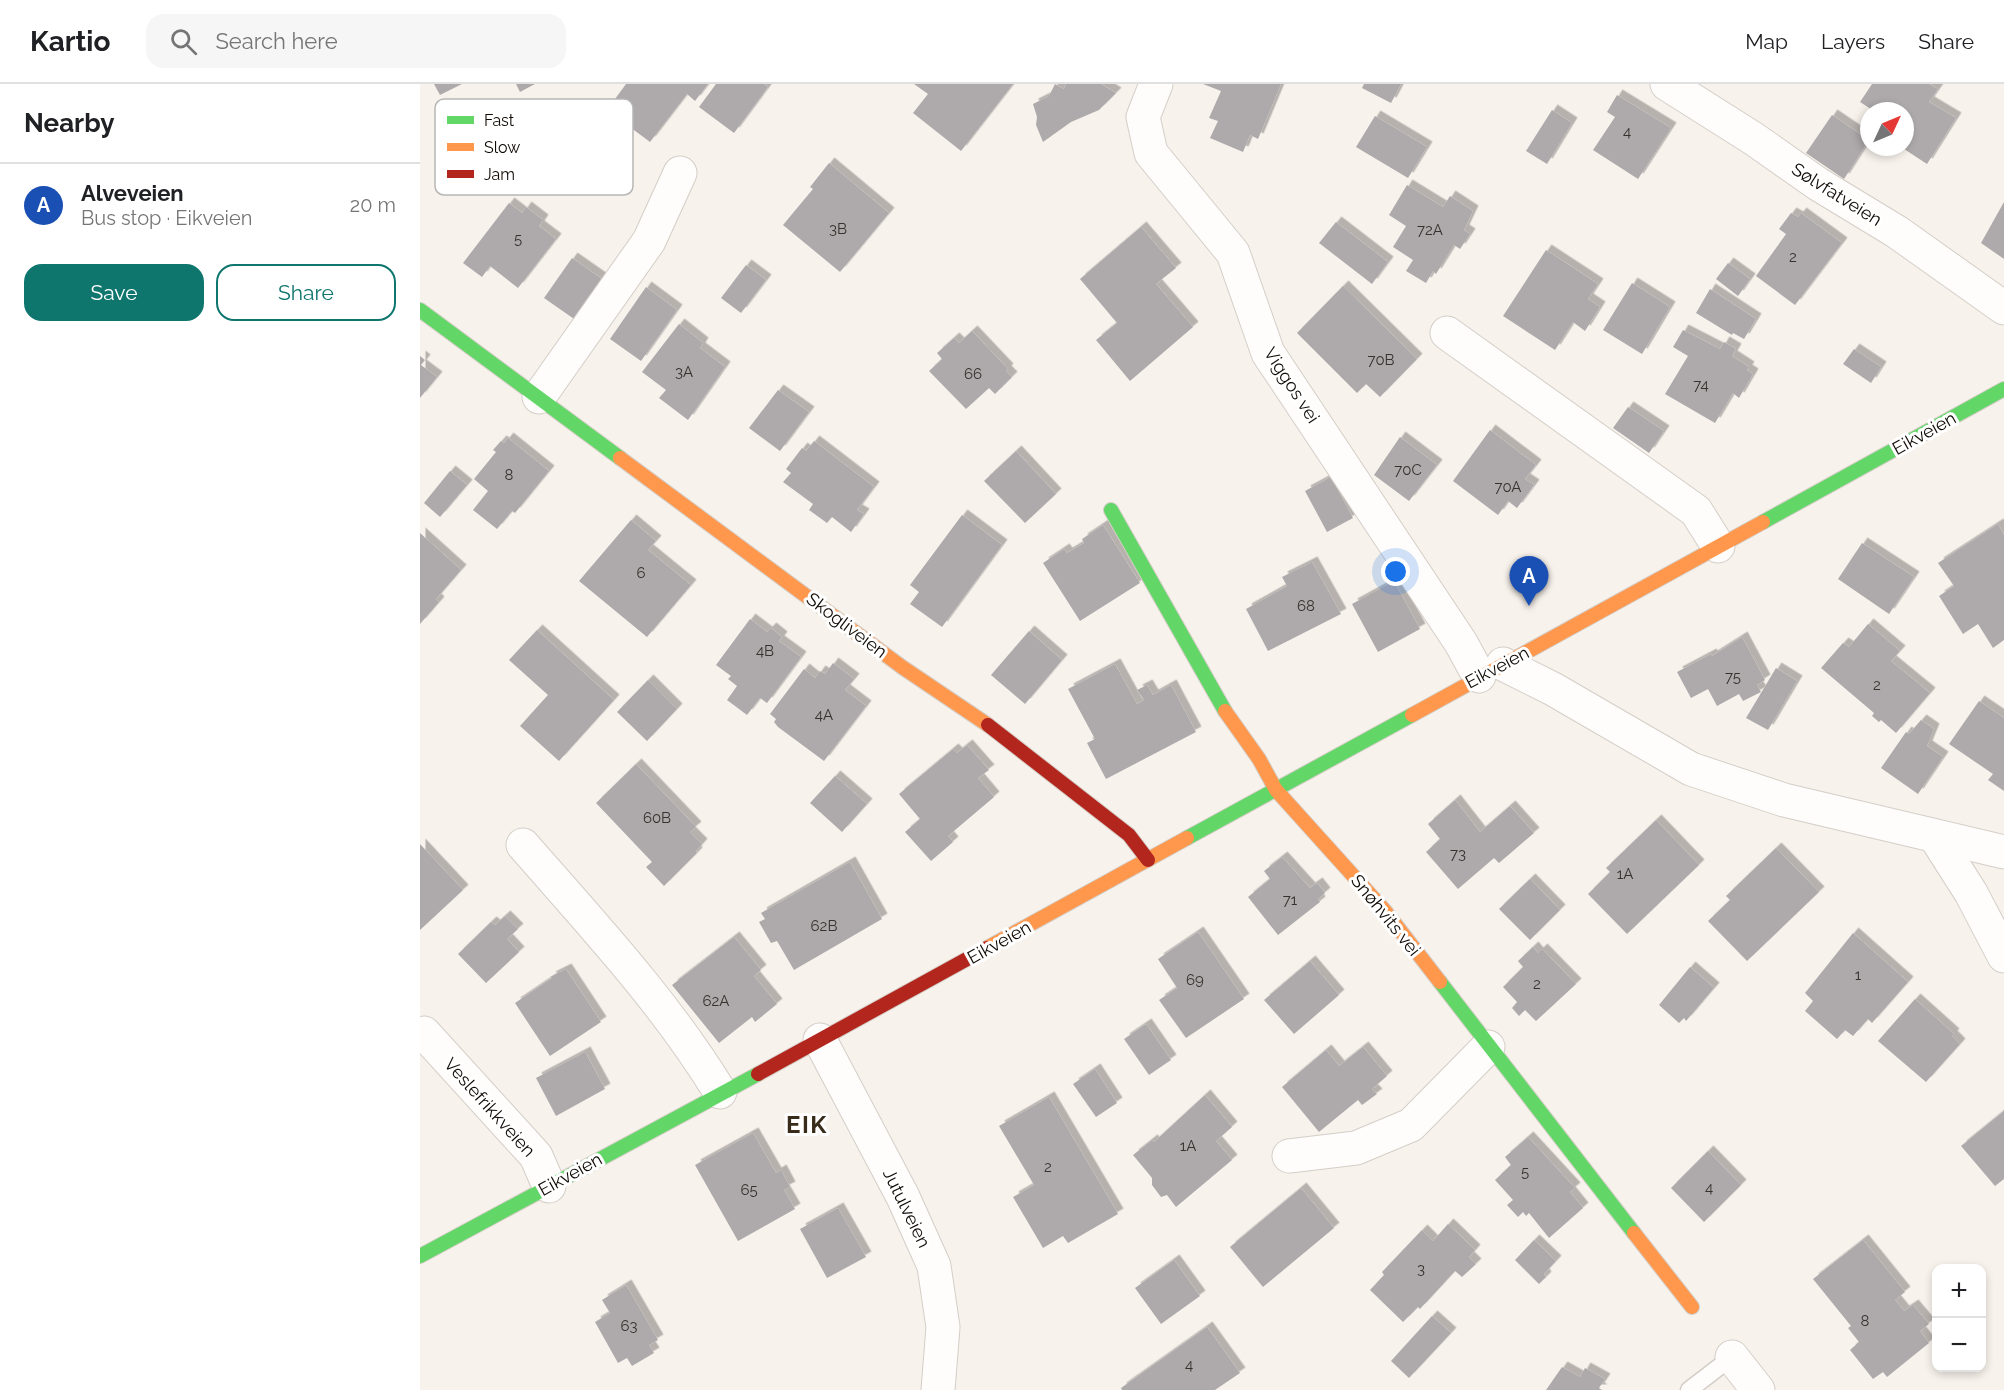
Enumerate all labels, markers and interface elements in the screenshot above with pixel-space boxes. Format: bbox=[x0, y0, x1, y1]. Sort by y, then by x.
search box bbox=[146, 14, 566, 68]
text: Kartio bbox=[30, 25, 110, 58]
icon: search bbox=[167, 25, 200, 58]
text: Search here bbox=[215, 28, 338, 54]
text: Map bbox=[1745, 29, 1788, 54]
text: Layers bbox=[1821, 29, 1885, 54]
text: Share bbox=[1918, 29, 1974, 54]
legend bbox=[435, 99, 633, 195]
north arrow bbox=[1860, 102, 1914, 156]
text: Nearby bbox=[24, 108, 114, 138]
text: Fast bbox=[484, 111, 515, 130]
house number: 4 bbox=[1623, 123, 1631, 141]
text: Slow bbox=[484, 138, 520, 157]
street label: Sølvfatveien bbox=[1788, 158, 1886, 230]
text: Jam bbox=[484, 165, 515, 184]
text: Alveveien bbox=[81, 180, 184, 206]
text: A bbox=[37, 193, 50, 217]
text: 20 m bbox=[350, 193, 396, 217]
text: Bus stop · Eikveien bbox=[81, 206, 252, 230]
house number: 3B bbox=[829, 220, 847, 238]
house number: 72A bbox=[1417, 221, 1443, 239]
house number: 5 bbox=[514, 230, 522, 248]
house number: 2 bbox=[1789, 248, 1797, 266]
button: Save bbox=[24, 264, 204, 321]
button: Share bbox=[216, 264, 396, 321]
street label: Viggos vei bbox=[1260, 343, 1324, 427]
house number: 70B bbox=[1367, 351, 1395, 369]
house number: 3A bbox=[675, 363, 693, 381]
house number: 66 bbox=[964, 365, 982, 383]
house number: 74 bbox=[1693, 376, 1709, 394]
street label: Eikveien bbox=[1889, 407, 1959, 459]
house number: 70C bbox=[1394, 461, 1422, 479]
house number: 8 bbox=[505, 466, 514, 484]
house number: 70A bbox=[1494, 478, 1522, 496]
pin: A bbox=[1510, 556, 1548, 606]
your location bbox=[1381, 557, 1410, 586]
house number: 6 bbox=[636, 564, 646, 582]
street label: Skogliveien bbox=[803, 588, 891, 662]
house number: 68 bbox=[1297, 597, 1315, 615]
street label: Eikveien bbox=[1461, 641, 1533, 693]
house number: 4B bbox=[756, 642, 774, 660]
house number: 75 bbox=[1725, 668, 1741, 686]
house number: 2 bbox=[1873, 676, 1881, 694]
house number: 4A bbox=[815, 706, 833, 724]
house number: 60B bbox=[643, 809, 671, 827]
house number: 73 bbox=[1450, 845, 1466, 863]
house number: 1A bbox=[1617, 865, 1633, 883]
street label: Snøhvits vei bbox=[1347, 870, 1425, 960]
house number: 71 bbox=[1283, 891, 1298, 909]
street label: Eikveien bbox=[964, 916, 1034, 968]
house number: 62B bbox=[811, 917, 837, 935]
house number: 1 bbox=[1855, 966, 1862, 984]
house number: 69 bbox=[1186, 971, 1204, 989]
house number: 2 bbox=[1533, 975, 1541, 993]
house number: 62A bbox=[702, 992, 730, 1010]
street label: Veslefrikkveien bbox=[440, 1053, 540, 1161]
district label: EIK bbox=[786, 1110, 828, 1139]
house number: 1A bbox=[1180, 1137, 1196, 1155]
street label: Eikveien bbox=[535, 1148, 605, 1200]
house number: 2 bbox=[1044, 1158, 1052, 1176]
house number: 5 bbox=[1521, 1163, 1529, 1181]
street label: Jutulveien bbox=[879, 1165, 935, 1251]
house number: 4 bbox=[1705, 1179, 1713, 1197]
house number: 65 bbox=[740, 1181, 758, 1199]
house number: 3 bbox=[1417, 1260, 1425, 1278]
map controls bbox=[1932, 1264, 1986, 1372]
button: + bbox=[1932, 1264, 1986, 1318]
house number: 8 bbox=[1861, 1312, 1870, 1330]
house number: 63 bbox=[620, 1317, 638, 1335]
button: − bbox=[1932, 1318, 1986, 1372]
house number: 4 bbox=[1185, 1356, 1193, 1374]

